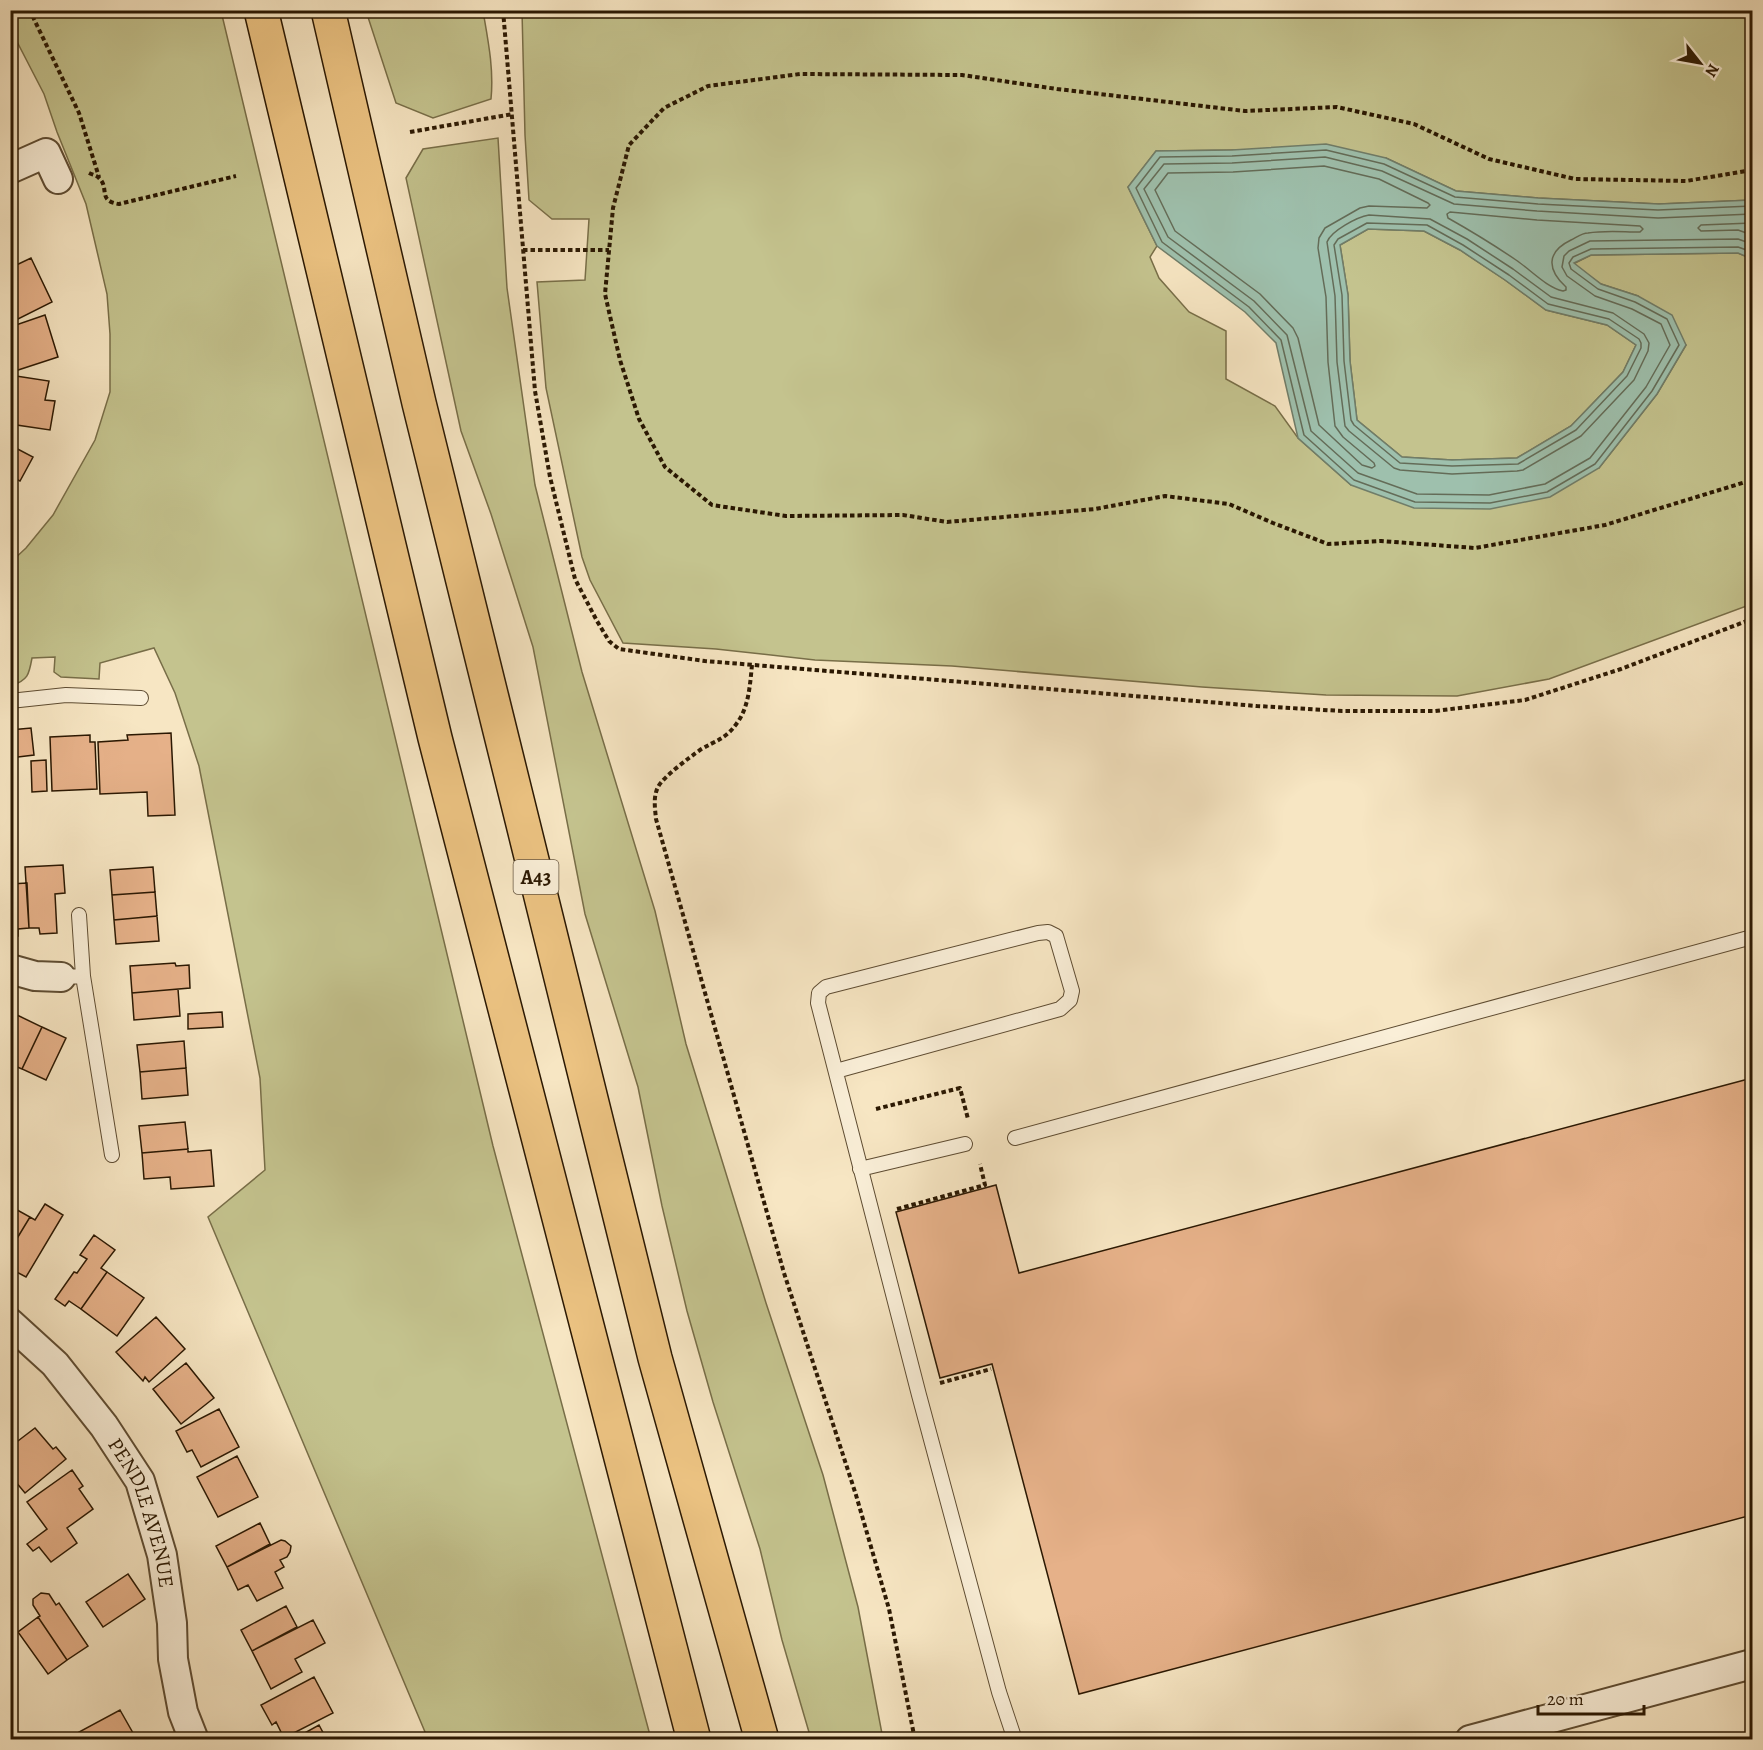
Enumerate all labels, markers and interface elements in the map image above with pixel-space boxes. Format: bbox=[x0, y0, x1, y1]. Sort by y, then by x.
north arrow bbox=[1670, 33, 1730, 93]
text: N bbox=[1699, 60, 1724, 81]
road number: A43 bbox=[514, 860, 558, 894]
street label: PENDLE AVENUE bbox=[101, 1432, 181, 1589]
scale bar bbox=[1538, 1678, 1644, 1716]
text: 20 m bbox=[1547, 1687, 1584, 1711]

